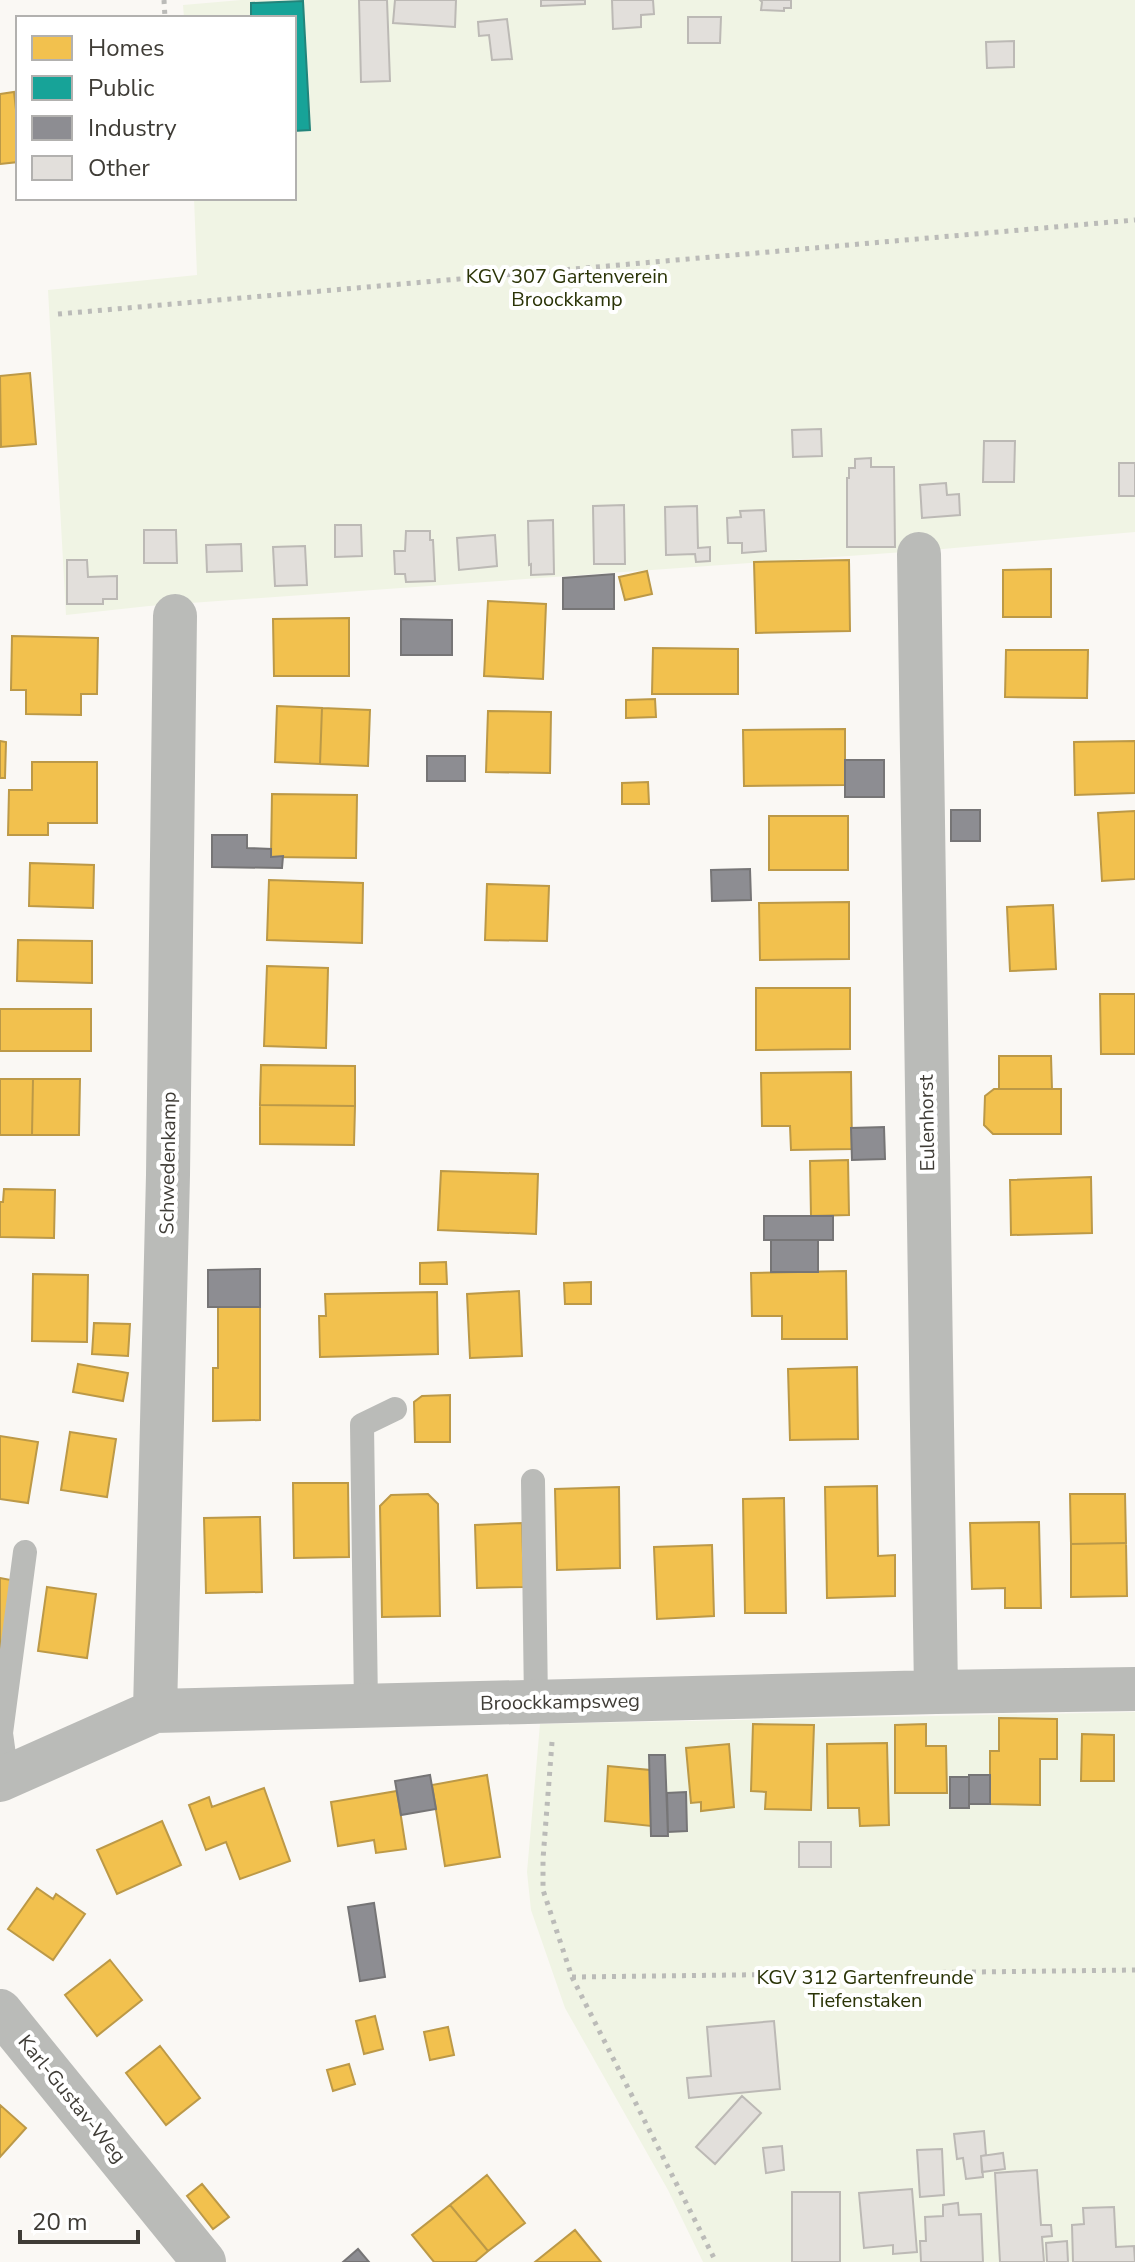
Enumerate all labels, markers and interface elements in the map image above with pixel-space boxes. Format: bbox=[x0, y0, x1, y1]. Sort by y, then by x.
legend bbox=[16, 16, 296, 200]
text: Homes bbox=[88, 32, 164, 64]
text: Public bbox=[88, 72, 154, 104]
text: Industry bbox=[88, 112, 177, 144]
text: Other bbox=[88, 152, 150, 184]
park label: KGV 307 Gartenverein Broockkamp bbox=[466, 263, 668, 313]
street label: Eulenhorst bbox=[913, 1073, 941, 1172]
street label: Schwedenkamp bbox=[153, 1091, 183, 1235]
street label: Broockkampsweg bbox=[480, 1687, 640, 1717]
park label: KGV 312 Gartenfreunde Tiefenstaken bbox=[756, 1964, 974, 2014]
street label: Karl-Gustav-Weg bbox=[12, 2029, 132, 2169]
scale bar bbox=[20, 2194, 138, 2244]
text: 20 m bbox=[32, 2206, 88, 2238]

